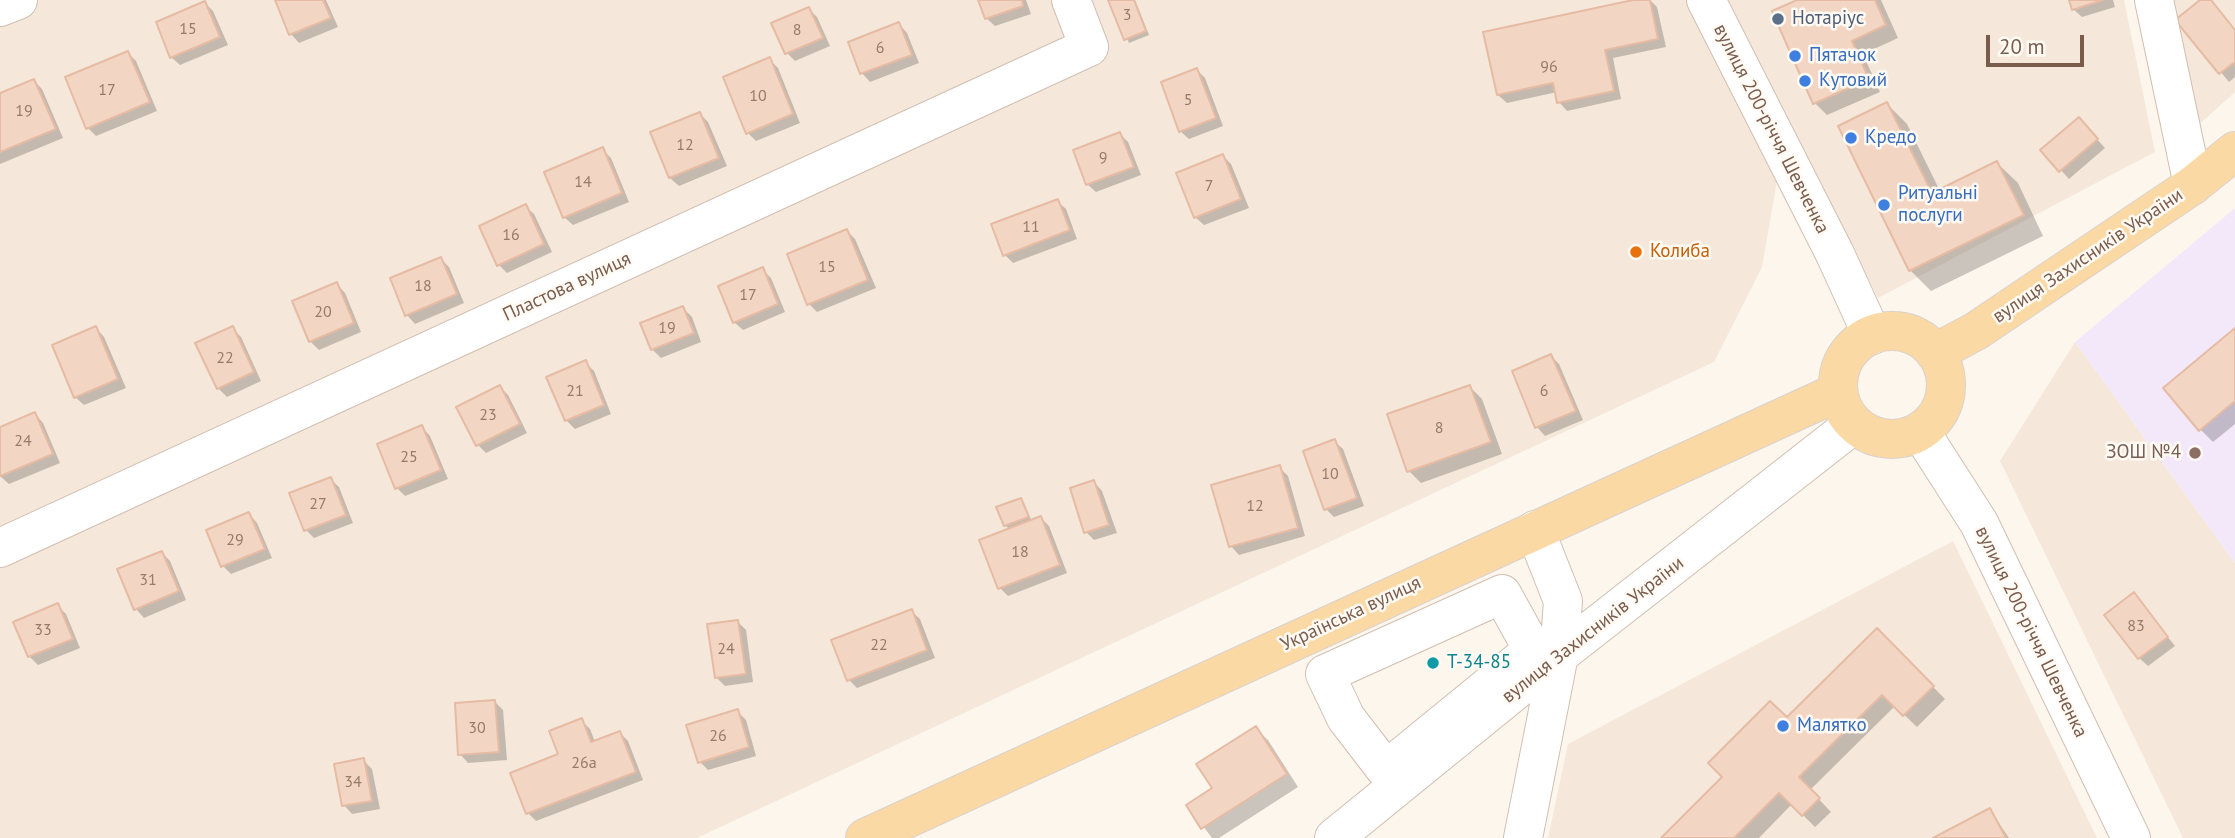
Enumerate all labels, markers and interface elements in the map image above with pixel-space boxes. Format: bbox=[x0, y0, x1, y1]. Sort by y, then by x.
house number: 3 bbox=[1123, 5, 1131, 25]
place label: Нотаріус bbox=[1792, 8, 1864, 30]
marker: Нотаріус bbox=[1770, 11, 1786, 27]
house number: 15 bbox=[179, 19, 197, 39]
house number: 8 bbox=[793, 20, 801, 40]
street label: вулиця 200-річчя Шевченка bbox=[1708, 20, 1834, 238]
scale bar bbox=[1990, 21, 2088, 65]
text: 20 m bbox=[1999, 33, 2045, 60]
house number: 6 bbox=[876, 38, 884, 58]
place label: Пятачок bbox=[1809, 45, 1876, 67]
marker: Пятачок bbox=[1787, 48, 1803, 64]
house number: 96 bbox=[1540, 57, 1558, 77]
place label: Кутовий bbox=[1819, 70, 1887, 92]
marker: Кутовий bbox=[1797, 73, 1813, 89]
house number: 17 bbox=[98, 80, 116, 100]
house number: 10 bbox=[749, 86, 767, 106]
house number: 5 bbox=[1184, 90, 1192, 110]
house number: 19 bbox=[15, 101, 33, 121]
place label: Кредо bbox=[1865, 127, 1917, 149]
marker: Кредо bbox=[1843, 130, 1859, 146]
house number: 12 bbox=[676, 135, 694, 155]
house number: 9 bbox=[1099, 148, 1107, 168]
house number: 14 bbox=[574, 172, 592, 192]
house number: 7 bbox=[1205, 176, 1213, 196]
place label: Ритуальні послуги bbox=[1898, 183, 1978, 227]
street label: вулиця Захисників України bbox=[1989, 184, 2187, 328]
marker: Ритуальні послуги bbox=[1876, 197, 1892, 213]
house number: 11 bbox=[1022, 217, 1040, 237]
house number: 16 bbox=[502, 225, 520, 245]
place label: Колиба bbox=[1650, 241, 1710, 263]
marker: Колиба bbox=[1628, 244, 1644, 260]
street label: Пластова вулиця bbox=[499, 247, 635, 327]
house number: 15 bbox=[818, 257, 836, 277]
house number: 18 bbox=[414, 276, 432, 296]
house number: 17 bbox=[739, 285, 757, 305]
house number: 20 bbox=[314, 302, 332, 322]
house number: 19 bbox=[658, 318, 676, 338]
house number: 22 bbox=[216, 348, 234, 368]
house number: 21 bbox=[566, 381, 584, 401]
house number: 6 bbox=[1540, 381, 1548, 401]
house number: 23 bbox=[479, 405, 497, 425]
house number: 8 bbox=[1435, 418, 1443, 438]
house number: 24 bbox=[14, 431, 32, 451]
place label: ЗОШ №4 bbox=[2106, 442, 2181, 464]
marker: ЗОШ №4 bbox=[2187, 445, 2203, 461]
house number: 25 bbox=[400, 447, 418, 467]
house number: 10 bbox=[1321, 464, 1339, 484]
house number: 27 bbox=[309, 494, 327, 514]
house number: 12 bbox=[1246, 496, 1264, 516]
street label: вулиця 200-річчя Шевченка bbox=[1970, 523, 2092, 741]
house number: 29 bbox=[226, 530, 244, 550]
house number: 18 bbox=[1011, 542, 1029, 562]
street label: вулиця Захисників України bbox=[1498, 552, 1688, 708]
house number: 31 bbox=[139, 570, 157, 590]
street label: Українська вулиця bbox=[1277, 571, 1425, 657]
house number: 83 bbox=[2127, 616, 2145, 636]
house number: 33 bbox=[34, 620, 52, 640]
house number: 22 bbox=[870, 635, 888, 655]
house number: 24 bbox=[717, 639, 735, 659]
place label: Т-34-85 bbox=[1447, 652, 1511, 674]
marker: Т-34-85 bbox=[1425, 655, 1441, 671]
place label: Малятко bbox=[1797, 715, 1867, 737]
house number: 30 bbox=[468, 718, 486, 738]
marker: Малятко bbox=[1775, 718, 1791, 734]
house number: 26 bbox=[709, 726, 727, 746]
house number: 26а bbox=[571, 753, 597, 773]
house number: 34 bbox=[344, 772, 362, 792]

